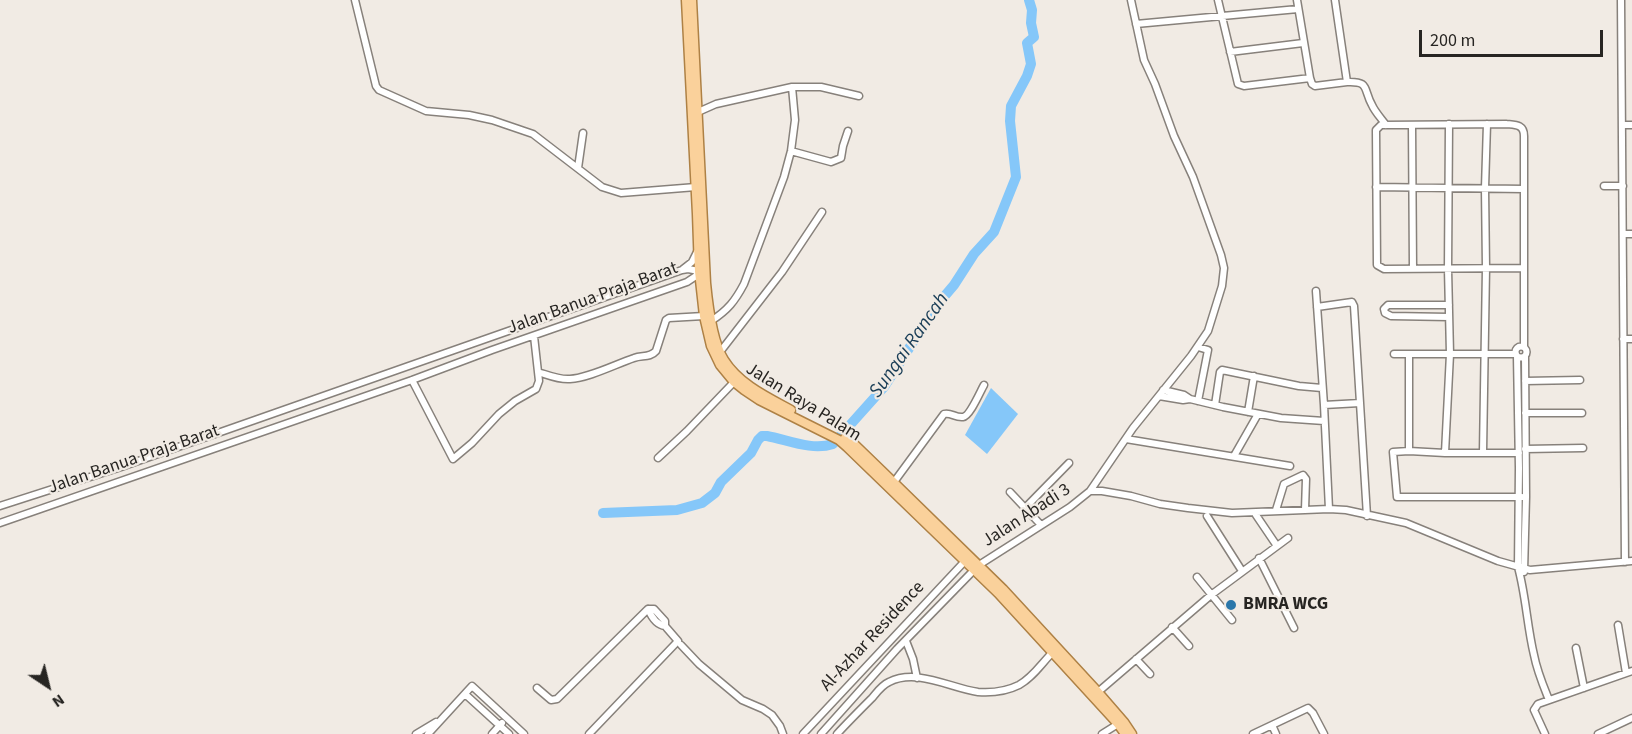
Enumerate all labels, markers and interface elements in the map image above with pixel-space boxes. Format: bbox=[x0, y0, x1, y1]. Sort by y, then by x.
scale bar bbox=[1422, 18, 1606, 56]
text: 200 m bbox=[1430, 28, 1475, 53]
street label: Jalan Banua Praja Barat bbox=[505, 258, 681, 340]
water label: Sungai Rancah bbox=[865, 289, 955, 403]
street label: Jalan Raya Palam bbox=[741, 359, 865, 447]
street label: Jalan Banua Praja Barat bbox=[46, 421, 222, 499]
street label: Jalan Abadi 3 bbox=[979, 480, 1075, 552]
street label: Al-Azhar Residence bbox=[816, 577, 930, 697]
place label: BMRA WCG bbox=[1243, 594, 1328, 616]
marker: BMRA WCG bbox=[1224, 598, 1238, 612]
north arrow bbox=[18, 656, 78, 716]
text: N bbox=[48, 689, 69, 713]

